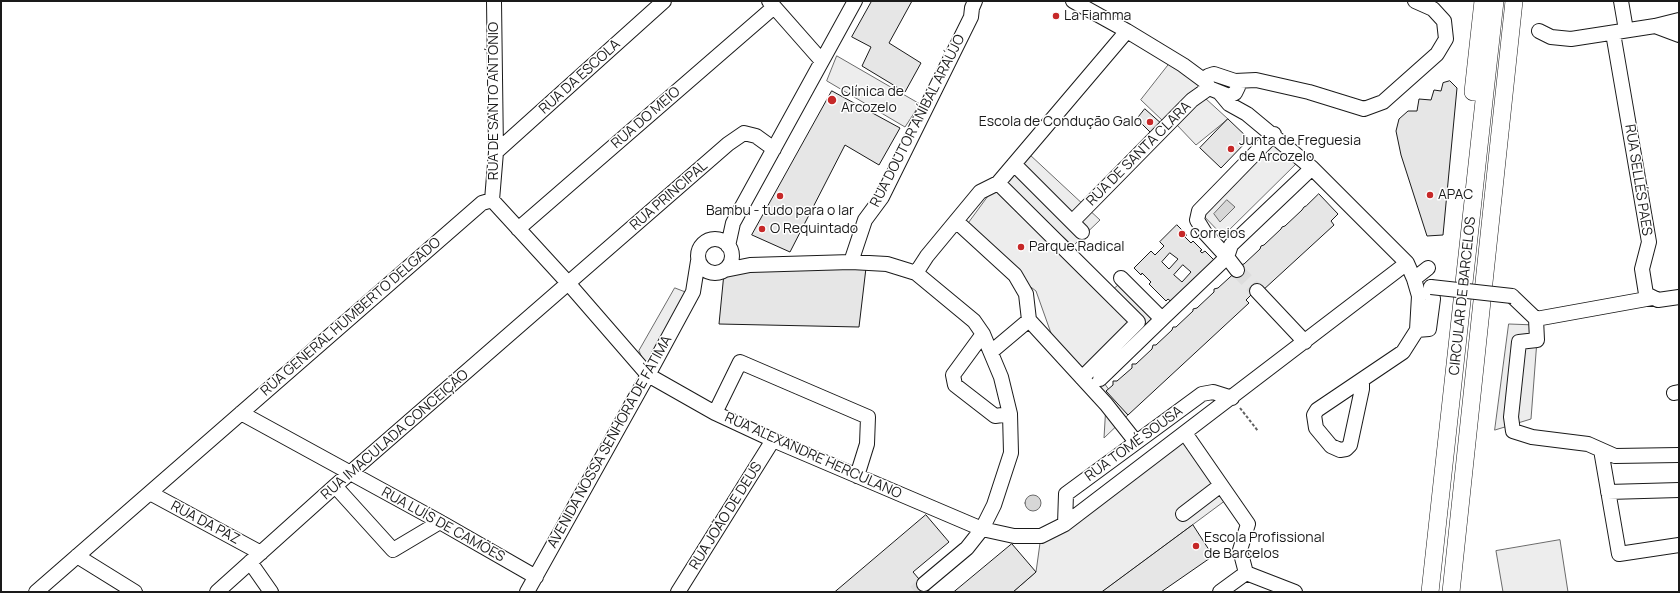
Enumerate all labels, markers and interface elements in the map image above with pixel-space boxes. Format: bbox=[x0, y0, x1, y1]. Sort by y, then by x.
place label: La Fiamma bbox=[1064, 8, 1131, 24]
marker: La Fiamma bbox=[1051, 11, 1061, 21]
street label: RUA DE SANTO ANTÓNIO bbox=[486, 22, 502, 180]
street label: RUA DOUTOR ANÍBAL ARAÚJO bbox=[867, 32, 969, 210]
street label: RUA DA ESCOLA bbox=[536, 36, 624, 118]
street label: RUA DO MEIO bbox=[608, 84, 684, 152]
place label: Clínica de Arcozelo bbox=[841, 84, 904, 116]
marker: Clínica de Arcozelo bbox=[826, 94, 838, 106]
street label: RUA DE SANTA CLARA bbox=[1083, 98, 1195, 210]
place label: Escola de Condução Galo bbox=[979, 114, 1142, 130]
marker: Escola de Condução Galo bbox=[1145, 117, 1155, 127]
street label: RUA SELLÉS PAES bbox=[1621, 123, 1655, 237]
place label: Junta de Freguesia de Arcozelo bbox=[1239, 133, 1361, 166]
marker: Junta de Freguesia de Arcozelo bbox=[1226, 144, 1236, 154]
street label: RUA PRINCIPAL bbox=[627, 158, 711, 234]
place label: APAC bbox=[1438, 187, 1473, 203]
marker: APAC bbox=[1425, 190, 1435, 200]
marker: Bambu - tudo para o lar bbox=[775, 191, 785, 201]
place label: Bambu - tudo para o lar bbox=[706, 203, 854, 219]
street label: CIRCULAR DE BARCELOS bbox=[1446, 216, 1480, 376]
place label: O Requintado bbox=[770, 221, 858, 237]
marker: O Requintado bbox=[757, 224, 767, 234]
place label: Correios bbox=[1190, 226, 1245, 242]
marker: Correios bbox=[1177, 229, 1187, 239]
street label: RUA GENERAL HUMBERTO DELGADO bbox=[258, 234, 444, 400]
place label: Parque Radical bbox=[1029, 239, 1124, 255]
marker: Parque Radical bbox=[1016, 242, 1026, 252]
street label: AVENIDA NOSSA SENHORA DE FÁTIMA bbox=[544, 333, 676, 551]
street label: RUA IMACULADA CONCEIÇÃO bbox=[318, 366, 472, 504]
street label: RUA TOMÉ SOUSA bbox=[1082, 403, 1186, 485]
street label: RUA ALEXANDRE HERCULANO bbox=[722, 409, 904, 503]
street label: RUA JOÃO DE DEUS bbox=[686, 459, 766, 573]
street label: RUA LUÍS DE CAMÕES bbox=[378, 484, 508, 566]
street label: RUA DA PAZ bbox=[168, 498, 242, 548]
place label: Escola Profissional de Barcelos bbox=[1204, 530, 1325, 562]
marker: Escola Profissional de Barcelos bbox=[1191, 541, 1201, 551]

